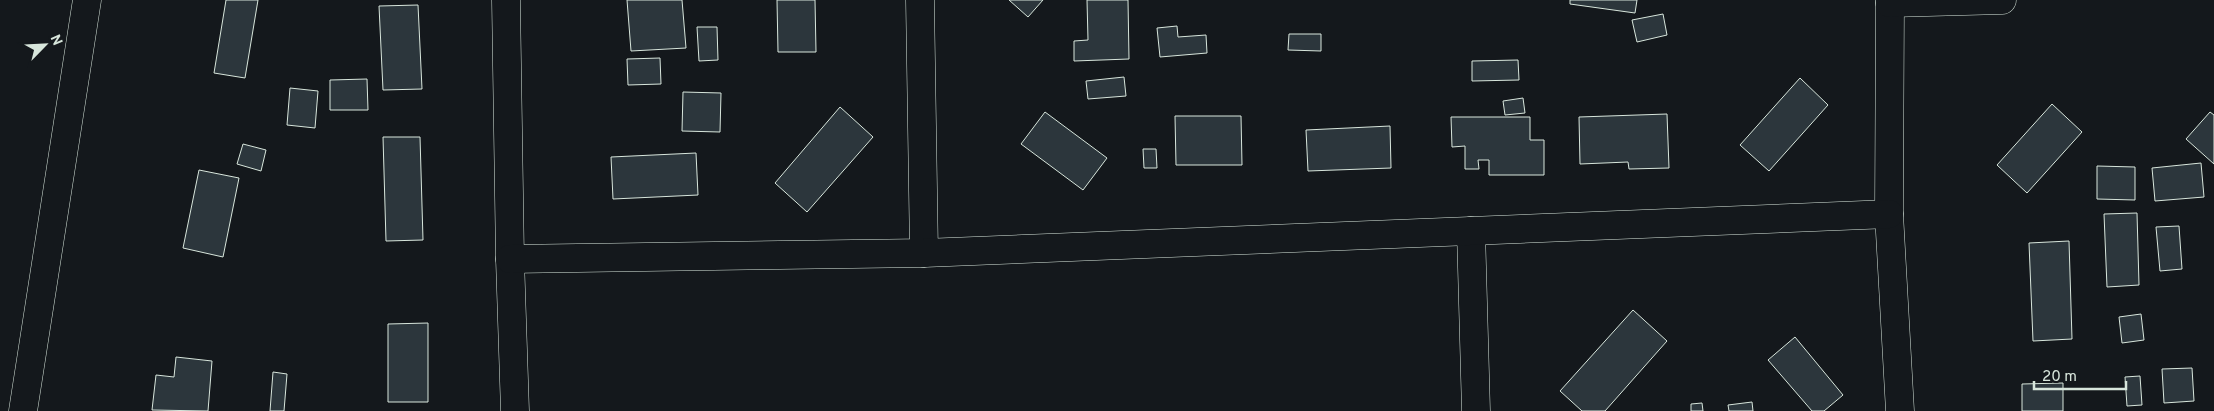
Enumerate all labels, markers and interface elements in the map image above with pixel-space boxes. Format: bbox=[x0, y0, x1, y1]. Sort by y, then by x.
north arrow bbox=[20, 20, 70, 70]
text: N bbox=[46, 32, 65, 48]
scale bar bbox=[2034, 358, 2126, 390]
text: 20 m bbox=[2042, 368, 2077, 387]

